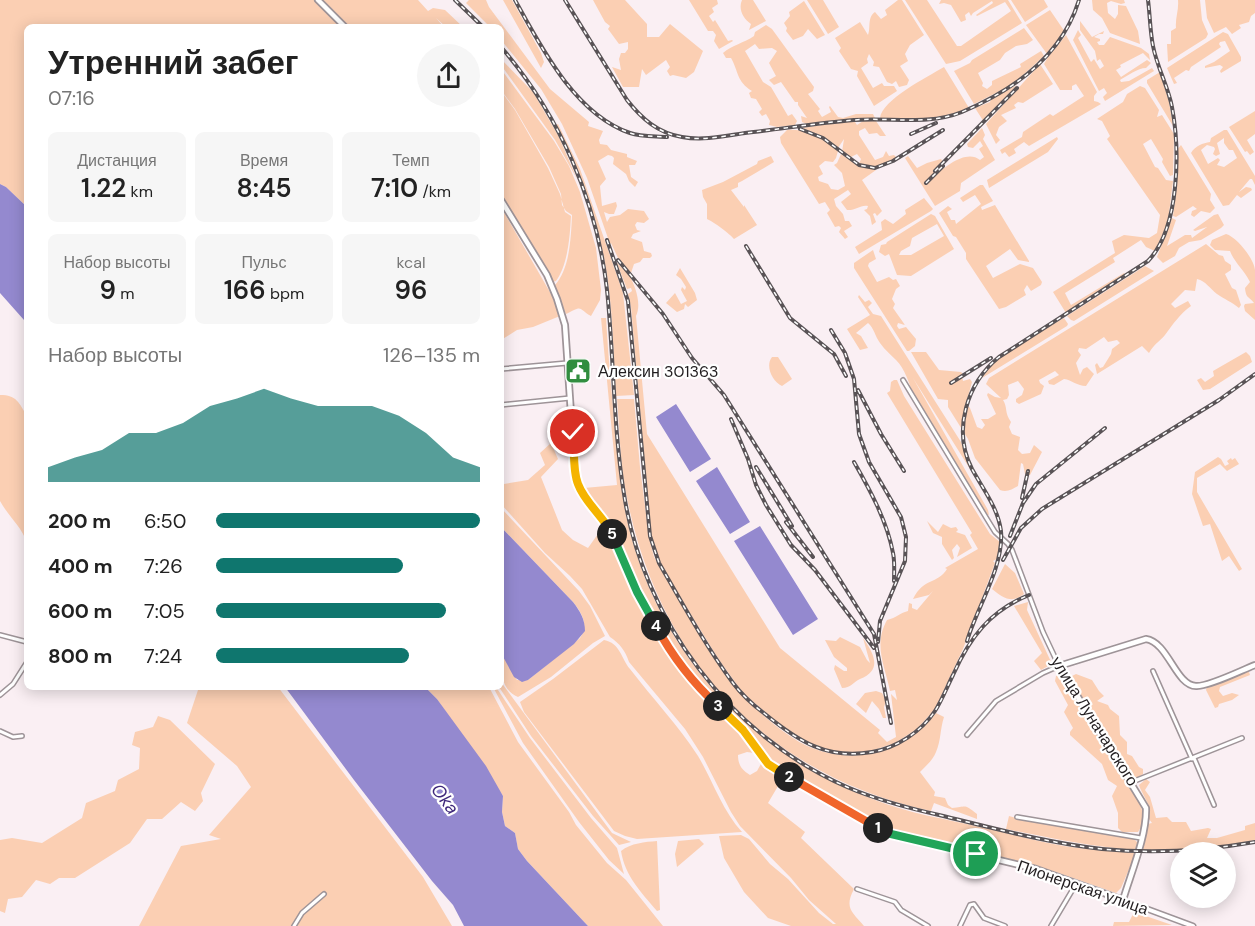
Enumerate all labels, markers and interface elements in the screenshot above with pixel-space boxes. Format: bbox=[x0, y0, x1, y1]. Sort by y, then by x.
text: Утренний забег bbox=[48, 41, 299, 84]
button: share bbox=[417, 44, 480, 107]
text: 07:16 bbox=[48, 85, 95, 111]
text: Дистанция bbox=[77, 150, 157, 171]
text: Время bbox=[240, 150, 288, 171]
text: Темп bbox=[392, 150, 430, 171]
text: 1.22 bbox=[81, 171, 126, 205]
text: 8:45 bbox=[236, 171, 292, 205]
text: 7:10 bbox=[371, 171, 418, 205]
text: km bbox=[126, 181, 153, 202]
text: /km bbox=[418, 181, 451, 202]
text: Набор высоты bbox=[63, 252, 171, 273]
text: Пульс bbox=[242, 252, 286, 273]
text: kcal bbox=[397, 252, 425, 273]
text: 9 bbox=[100, 273, 116, 307]
text: 166 bbox=[224, 273, 266, 307]
text: 96 bbox=[395, 273, 427, 307]
text: m bbox=[116, 283, 134, 304]
text: bpm bbox=[266, 283, 304, 304]
text: Набор высоты bbox=[48, 342, 182, 368]
text: 126–135 m bbox=[383, 342, 480, 368]
public building icon: Алексин 301363 bbox=[563, 356, 593, 386]
place label: Алексин 301363 bbox=[598, 361, 718, 382]
pin bbox=[547, 406, 598, 457]
icon: check bbox=[556, 415, 589, 448]
text: 200 m bbox=[48, 508, 111, 534]
text: 6:50 bbox=[144, 508, 186, 534]
pin: 5 bbox=[597, 519, 627, 549]
text: 5 bbox=[607, 523, 617, 544]
text: 400 m bbox=[48, 553, 113, 579]
text: 7:26 bbox=[144, 553, 183, 579]
text: 600 m bbox=[48, 598, 112, 624]
text: 7:05 bbox=[144, 598, 185, 624]
pin: 4 bbox=[641, 611, 671, 641]
text: 4 bbox=[651, 615, 661, 636]
text: 800 m bbox=[48, 643, 112, 669]
text: 7:24 bbox=[144, 643, 182, 669]
street label: улица Луначарского bbox=[1046, 653, 1143, 790]
pin: 3 bbox=[703, 691, 733, 721]
text: 3 bbox=[713, 695, 723, 716]
pin: 2 bbox=[774, 762, 804, 792]
text: 2 bbox=[784, 766, 794, 787]
water label: Oka bbox=[426, 779, 464, 819]
pin: 1 bbox=[863, 813, 893, 843]
text: 1 bbox=[875, 817, 881, 838]
pin bbox=[950, 828, 1001, 879]
icon: arrive bbox=[959, 837, 992, 870]
map controls bbox=[1170, 842, 1236, 908]
button: layers bbox=[1170, 842, 1236, 908]
street label: Пионерская улица bbox=[1015, 855, 1151, 920]

